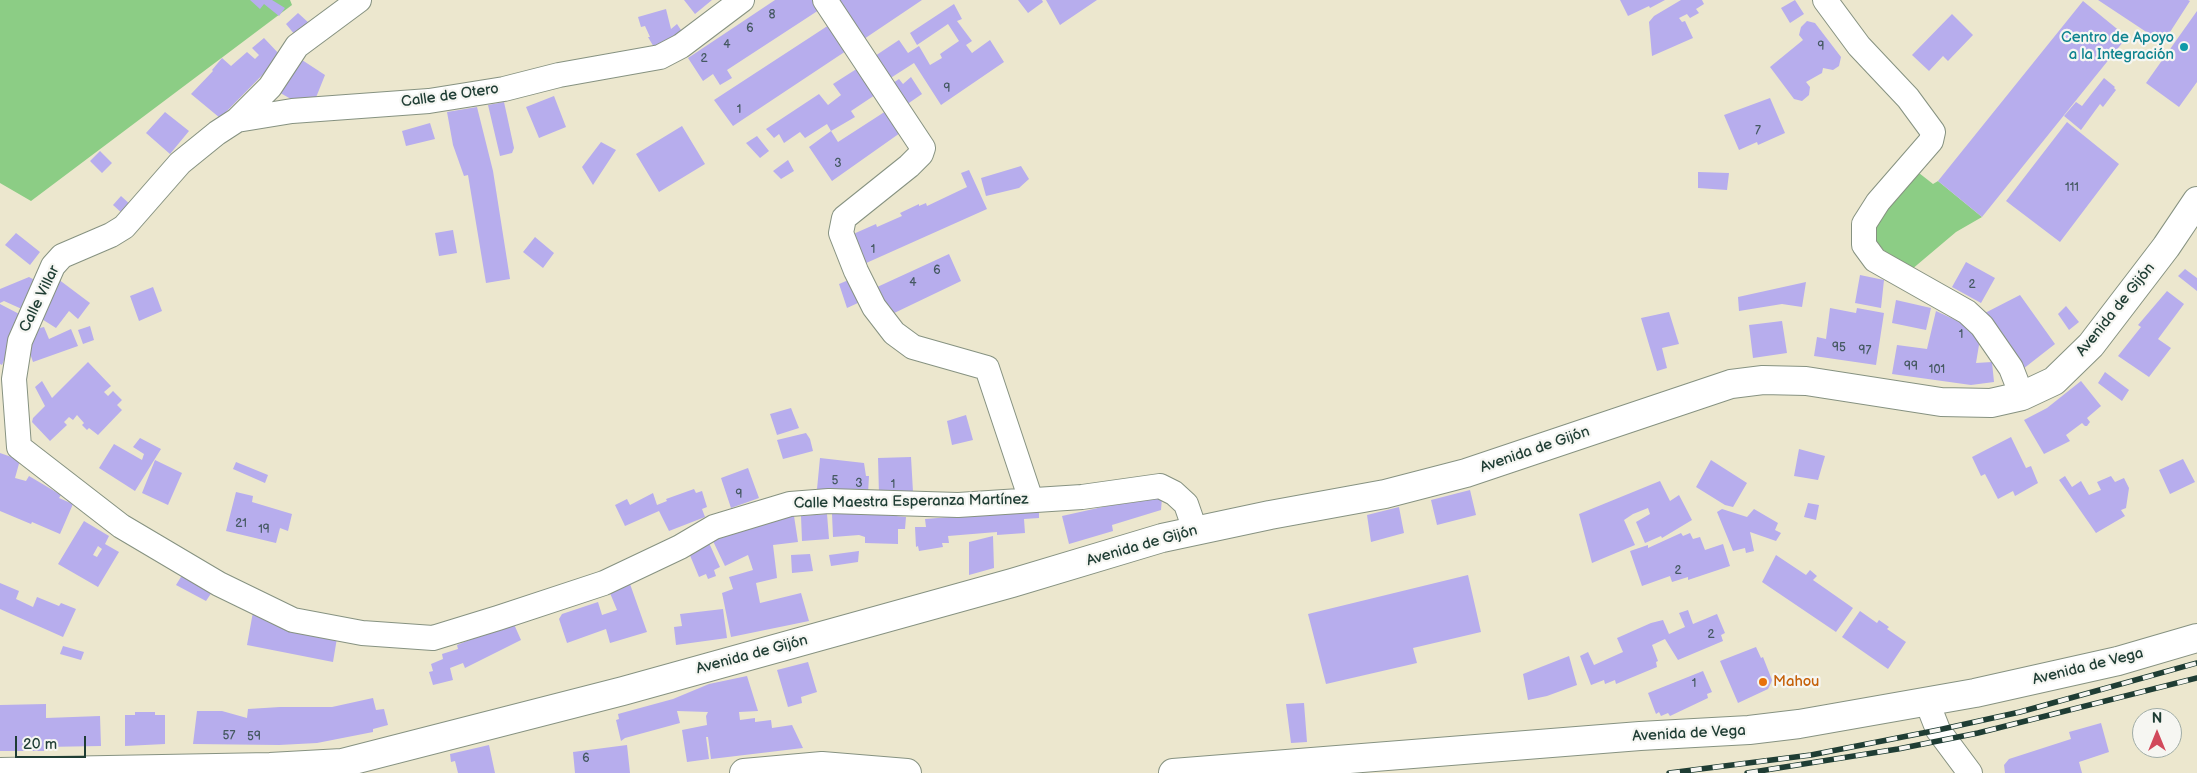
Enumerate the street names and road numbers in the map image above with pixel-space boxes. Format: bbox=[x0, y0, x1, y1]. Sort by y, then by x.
street label: Calle de Otero bbox=[400, 80, 500, 112]
street label: Avenida de Gijón bbox=[2073, 260, 2159, 360]
street label: Calle Villar bbox=[16, 263, 64, 335]
street label: Avenida de Gijón bbox=[1478, 423, 1592, 477]
street label: Calle Maestra Esperanza Martínez bbox=[793, 491, 1029, 513]
street label: Avenida de Gijón bbox=[1084, 522, 1200, 570]
street label: Avenida de Gijón bbox=[694, 631, 810, 679]
street label: Avenida de Vega bbox=[2031, 645, 2145, 689]
street label: Avenida de Vega bbox=[1632, 722, 1746, 746]

